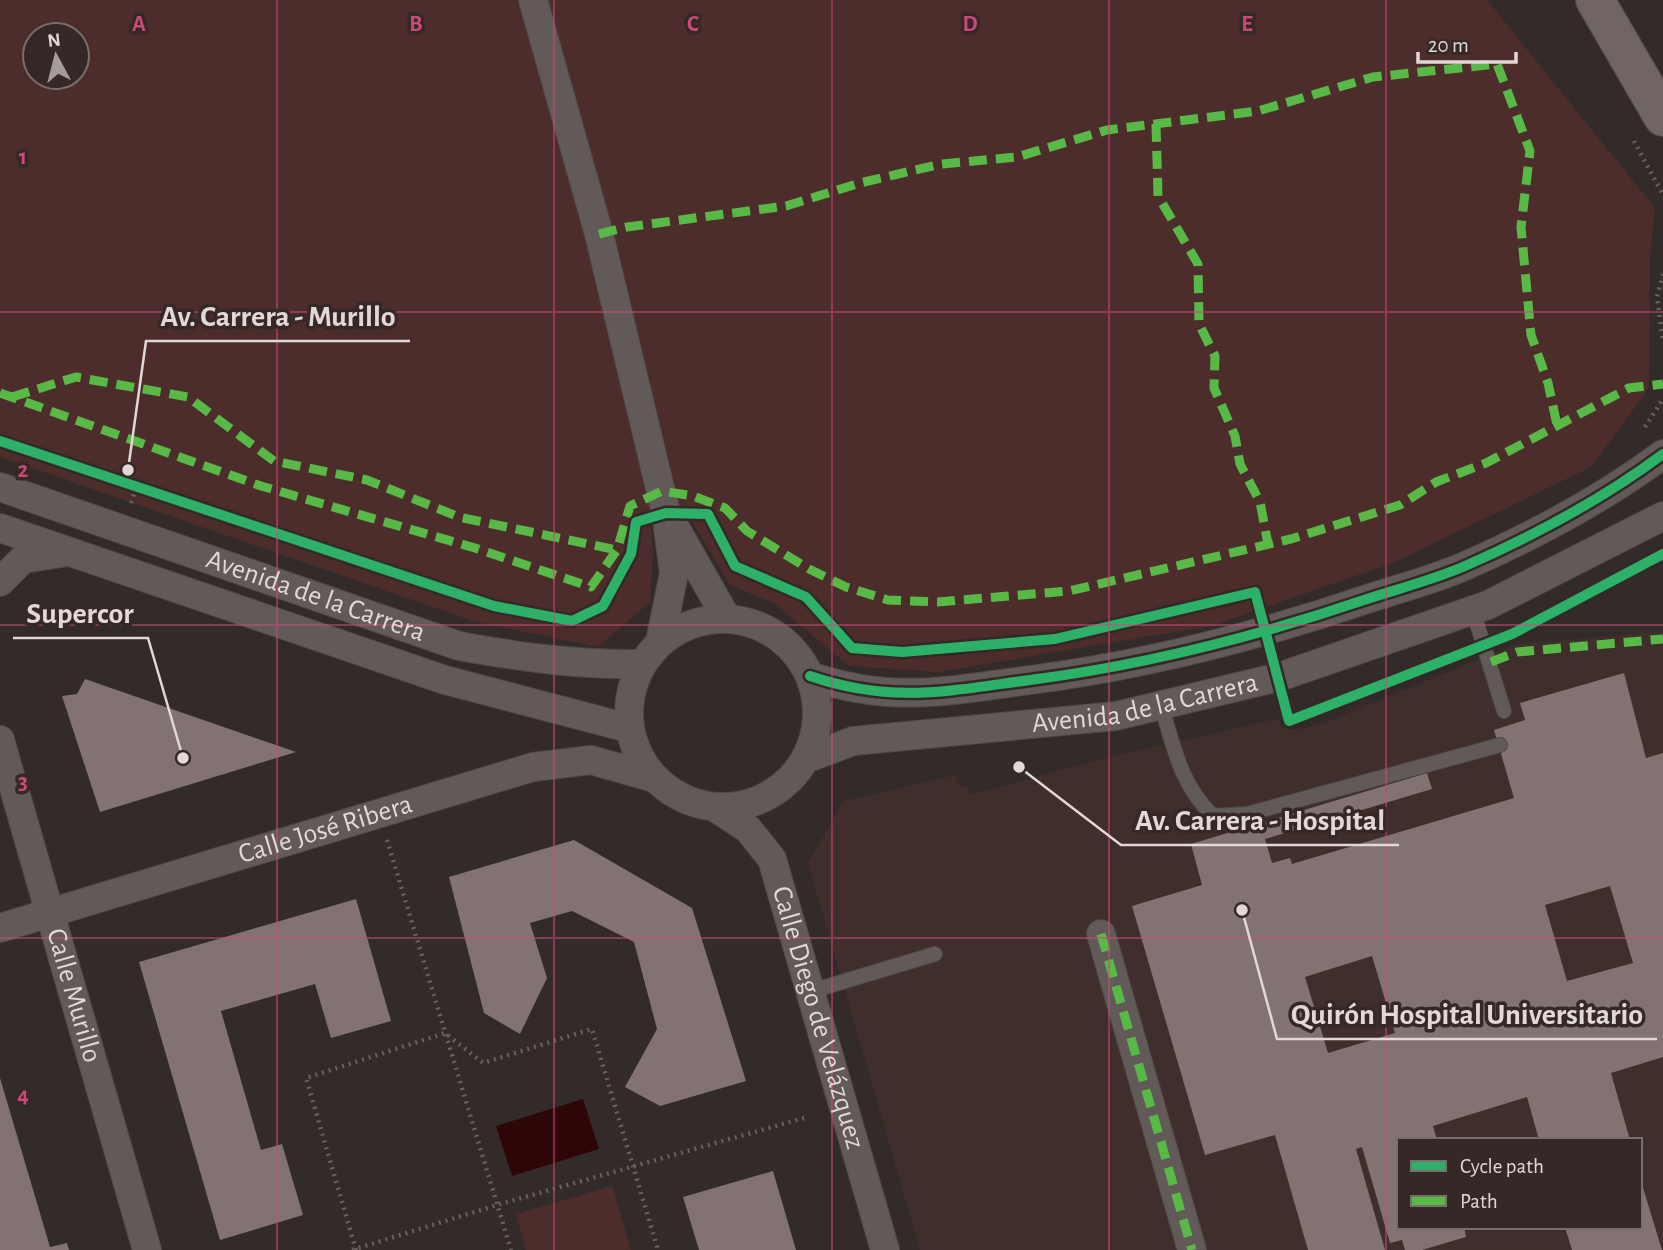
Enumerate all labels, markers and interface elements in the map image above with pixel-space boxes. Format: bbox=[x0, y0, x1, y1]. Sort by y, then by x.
text: A bbox=[132, 13, 146, 36]
text: B bbox=[409, 13, 423, 36]
text: C bbox=[687, 13, 699, 36]
text: D bbox=[962, 13, 978, 36]
text: E bbox=[1241, 13, 1253, 36]
north arrow bbox=[21, 21, 91, 91]
scale bar bbox=[1418, 21, 1516, 65]
text: N bbox=[46, 30, 62, 51]
text: 20 m bbox=[1428, 35, 1469, 56]
text: 1 bbox=[19, 146, 27, 169]
callout: Av. Carrera - Murillo bbox=[146, 290, 410, 341]
text: Av. Carrera - Murillo bbox=[160, 302, 396, 332]
text: 2 bbox=[18, 459, 29, 482]
street label: Avenida de la Carrera bbox=[202, 545, 429, 647]
callout: Supercor bbox=[13, 587, 148, 638]
text: Supercor bbox=[26, 599, 134, 629]
street label: Avenida de la Carrera bbox=[1031, 669, 1261, 738]
text: 3 bbox=[18, 771, 28, 794]
street label: Calle José Ribera bbox=[235, 790, 416, 869]
callout: Av. Carrera - Hospital bbox=[1121, 794, 1399, 845]
text: Av. Carrera - Hospital bbox=[1135, 806, 1385, 836]
street label: Calle Diego de Velázquez bbox=[767, 883, 869, 1152]
street label: Calle Murillo bbox=[41, 925, 106, 1066]
callout: Quirón Hospital Universitario bbox=[1277, 988, 1657, 1039]
text: Quirón Hospital Universitario bbox=[1291, 1000, 1643, 1030]
text: 4 bbox=[17, 1084, 29, 1107]
legend bbox=[1397, 1138, 1642, 1229]
text: Cycle path bbox=[1460, 1156, 1544, 1177]
text: Path bbox=[1460, 1191, 1498, 1212]

